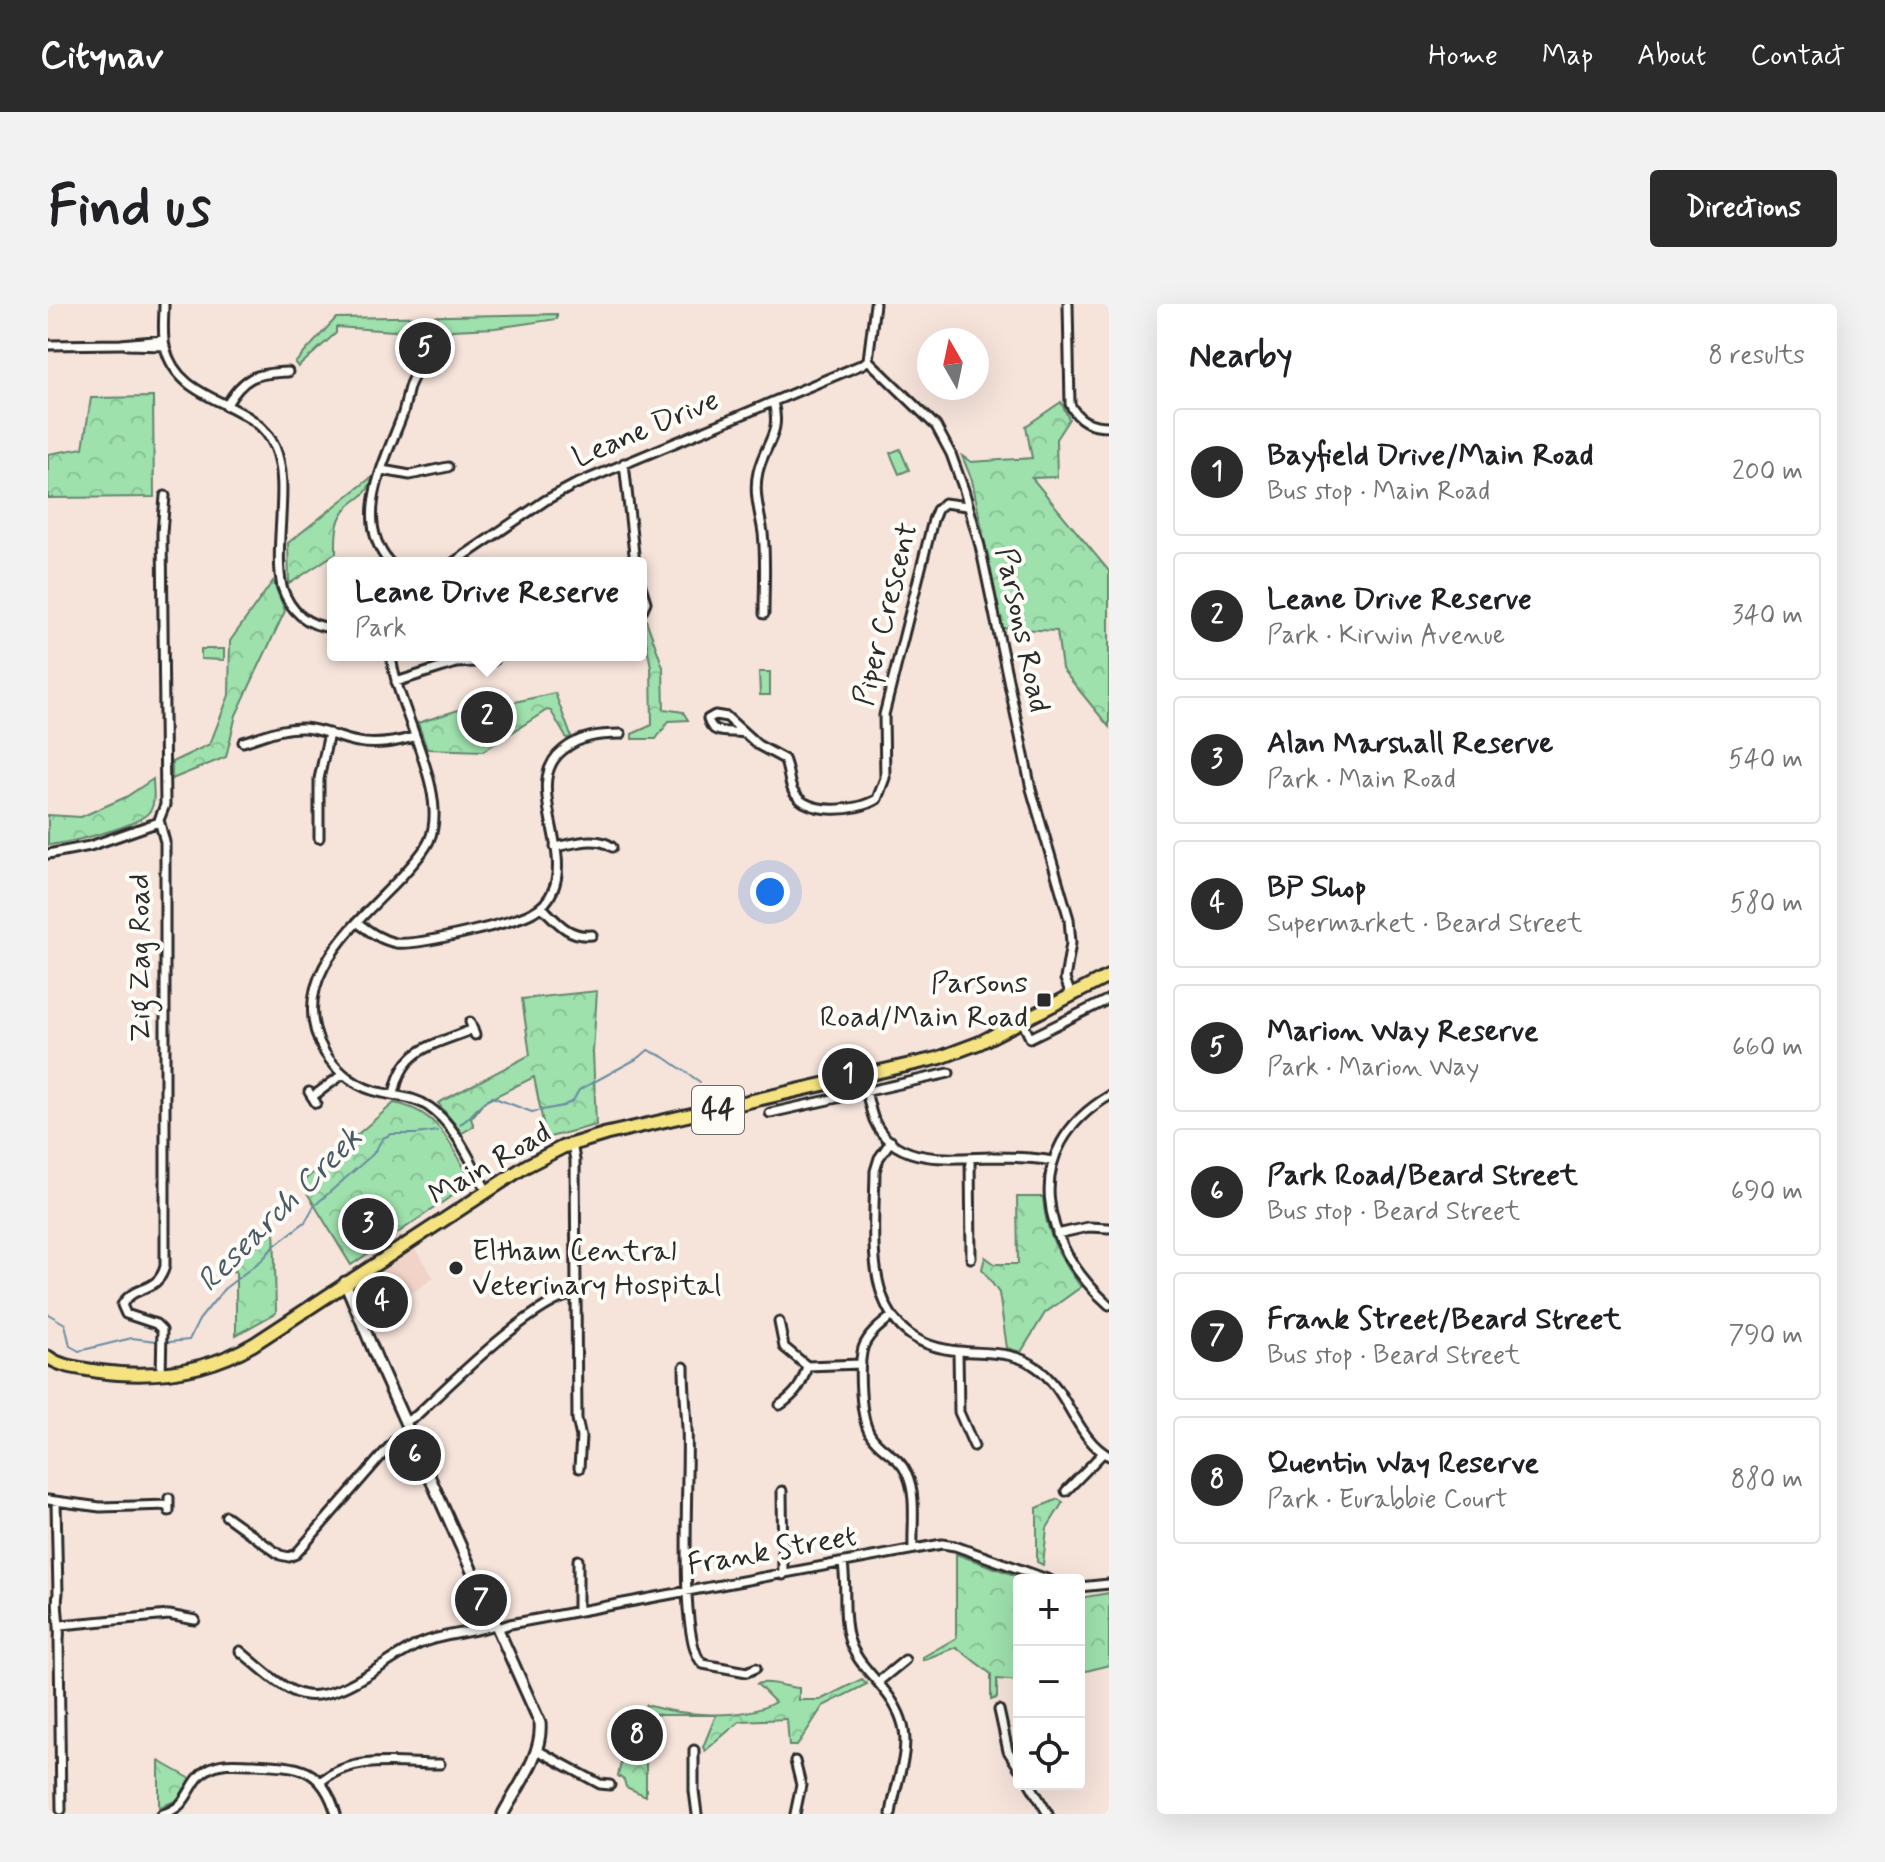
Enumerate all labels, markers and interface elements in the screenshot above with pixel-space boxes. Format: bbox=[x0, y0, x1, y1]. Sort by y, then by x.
text: Citynav bbox=[40, 32, 164, 81]
text: Home bbox=[1428, 38, 1498, 75]
text: Map bbox=[1542, 38, 1593, 75]
text: About bbox=[1637, 38, 1706, 75]
text: Contact bbox=[1750, 38, 1845, 75]
button: Directions bbox=[1650, 170, 1837, 247]
text: Find us bbox=[48, 172, 211, 245]
pin: 5 bbox=[399, 318, 451, 378]
north arrow bbox=[917, 328, 989, 400]
text: Nearby bbox=[1189, 334, 1293, 379]
text: 8 results bbox=[1708, 339, 1805, 373]
street label: Leane Drive bbox=[567, 381, 725, 477]
text: Bayfield Drive/Main Road bbox=[1267, 436, 1594, 475]
text: 1 bbox=[1211, 455, 1223, 489]
text: 200 m bbox=[1732, 455, 1803, 489]
text: Bus stop · Main Road bbox=[1267, 475, 1490, 509]
street label: Piper Crescent bbox=[844, 518, 928, 710]
street label: Parsons Road bbox=[986, 544, 1058, 716]
popup bbox=[327, 557, 647, 661]
text: Leane Drive Reserve bbox=[355, 573, 619, 612]
text: Leane Drive Reserve bbox=[1267, 580, 1532, 619]
text: 2 bbox=[1211, 599, 1223, 633]
text: 340 m bbox=[1732, 599, 1803, 633]
text: Park bbox=[355, 612, 406, 646]
text: Park · Kirwin Avenue bbox=[1267, 619, 1505, 653]
pin: 2 bbox=[461, 687, 513, 747]
text: Alan Marshall Reserve bbox=[1267, 724, 1553, 763]
text: 3 bbox=[1211, 743, 1223, 777]
text: 540 m bbox=[1728, 743, 1803, 777]
text: Park · Main Road bbox=[1267, 763, 1456, 797]
text: BP Shop bbox=[1267, 868, 1367, 907]
your location bbox=[750, 872, 790, 912]
street label: Zig Zag Road bbox=[121, 874, 163, 1042]
text: 4 bbox=[1209, 887, 1225, 921]
text: 580 m bbox=[1730, 887, 1803, 921]
text: Supermarket · Beard Street bbox=[1267, 907, 1583, 941]
place label: Parsons Road/Main Road bbox=[820, 964, 1028, 1037]
marker: Parsons Road/Main Road bbox=[1035, 991, 1053, 1009]
text: Marion Way Reserve bbox=[1267, 1012, 1539, 1051]
text: 5 bbox=[1209, 1031, 1225, 1065]
text: 660 m bbox=[1732, 1031, 1803, 1065]
pin: 1 bbox=[822, 1044, 874, 1104]
text: Park · Marion Way bbox=[1267, 1051, 1479, 1085]
road number: 44 bbox=[692, 1086, 744, 1134]
street label: Main Road bbox=[422, 1113, 558, 1215]
water label: Research Creek bbox=[188, 1118, 372, 1302]
text: Park Road/Beard Street bbox=[1267, 1156, 1578, 1195]
text: 6 bbox=[1210, 1175, 1224, 1209]
text: 690 m bbox=[1731, 1175, 1803, 1209]
pin: 3 bbox=[342, 1194, 394, 1254]
text: Bus stop · Beard Street bbox=[1267, 1195, 1520, 1229]
place label: Eltham Central Veterinary Hospital bbox=[472, 1232, 721, 1305]
marker: Eltham Central Veterinary Hospital bbox=[447, 1259, 465, 1277]
pin: 4 bbox=[356, 1272, 408, 1332]
text: Frank Street/Beard Street bbox=[1267, 1300, 1621, 1339]
text: 7 bbox=[1209, 1319, 1225, 1353]
text: 790 m bbox=[1728, 1319, 1803, 1353]
text: Bus stop · Beard Street bbox=[1267, 1339, 1520, 1373]
pin: 6 bbox=[389, 1425, 441, 1485]
text: Quentin Way Reserve bbox=[1267, 1444, 1539, 1483]
text: 8 bbox=[1210, 1463, 1224, 1497]
text: 880 m bbox=[1731, 1463, 1803, 1497]
text: Park · Eurabbie Court bbox=[1267, 1483, 1508, 1517]
street label: Frank Street bbox=[684, 1517, 860, 1585]
pin: 7 bbox=[455, 1570, 507, 1630]
map controls bbox=[1013, 1574, 1085, 1790]
button: + bbox=[1013, 1574, 1085, 1646]
button: − bbox=[1013, 1646, 1085, 1718]
pin: 8 bbox=[611, 1705, 663, 1765]
button: locate bbox=[1013, 1718, 1085, 1790]

